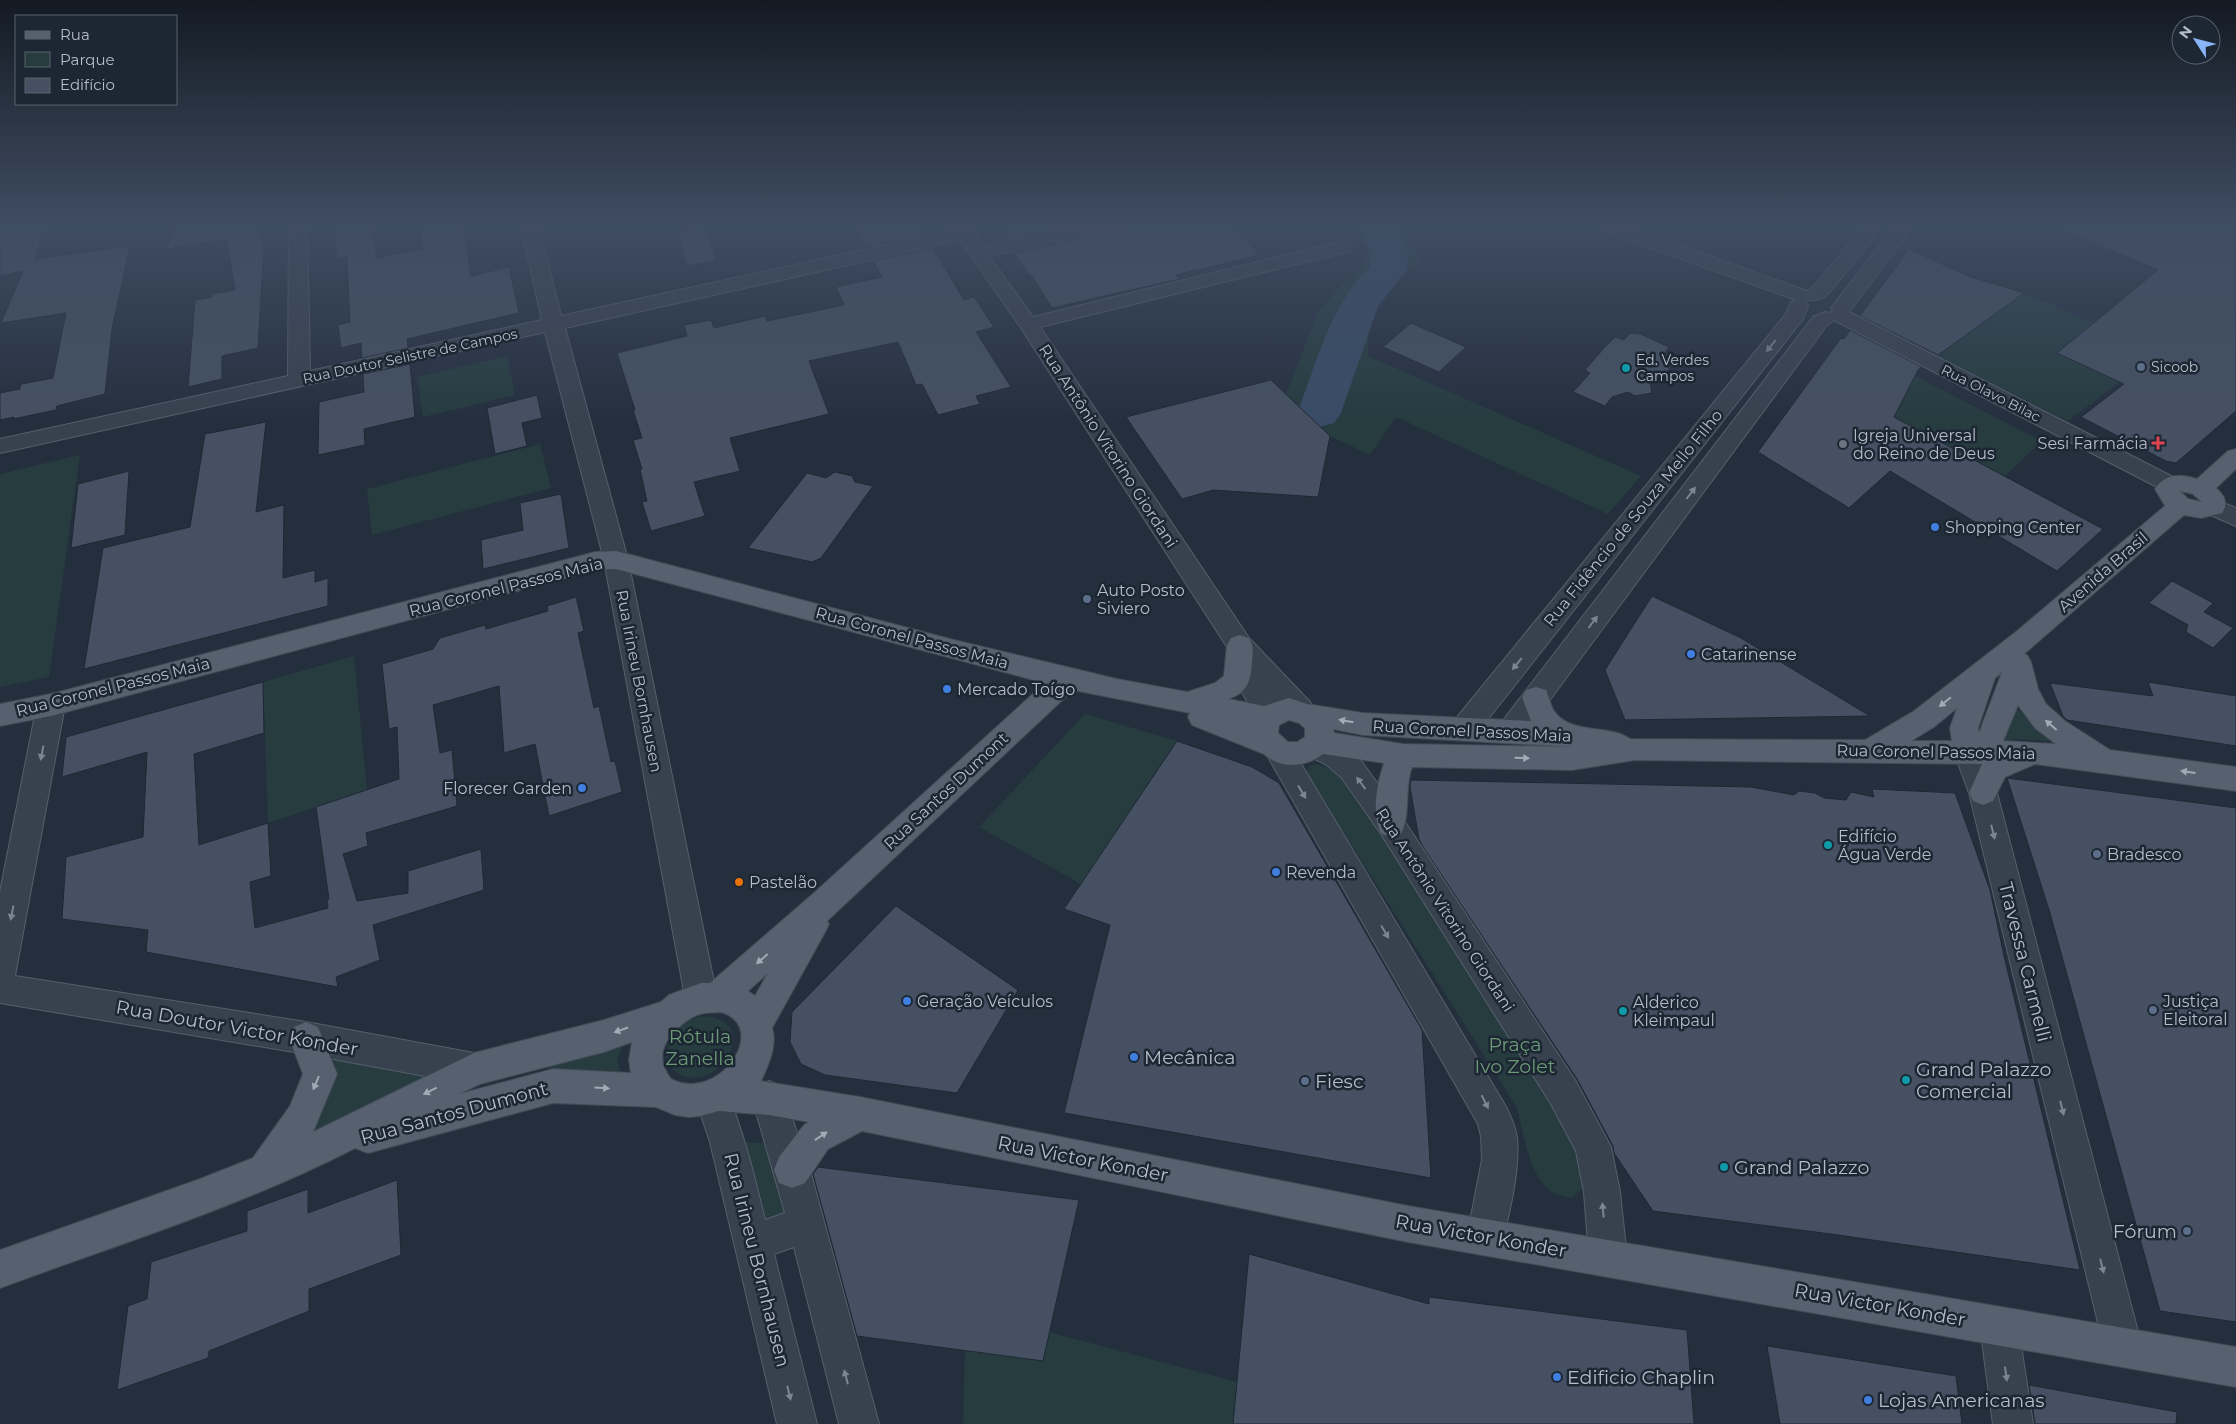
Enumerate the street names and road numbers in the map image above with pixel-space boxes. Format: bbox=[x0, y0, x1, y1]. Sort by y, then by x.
street label: Rua Doutor Selistre de Campos bbox=[301, 324, 519, 388]
street label: Rua Antônio Vitorino Giordani bbox=[1035, 341, 1181, 551]
street label: Rua Olavo Bilac bbox=[1938, 360, 2044, 426]
street label: Rua Fidêncio de Souza Mello Filho bbox=[1540, 406, 1726, 630]
street label: Avenida Brasil bbox=[2054, 528, 2152, 616]
street label: Rua Coronel Passos Maia bbox=[407, 554, 605, 620]
street label: Rua Irineu Bornhausen bbox=[612, 588, 666, 774]
street label: Rua Coronel Passos Maia bbox=[813, 603, 1011, 673]
street label: Rua Coronel Passos Maia bbox=[14, 654, 212, 720]
street label: Rua Coronel Passos Maia bbox=[1372, 716, 1572, 746]
street label: Rua Santos Dumont bbox=[880, 728, 1012, 853]
street label: Rua Coronel Passos Maia bbox=[1836, 741, 2036, 763]
street label: Rua Antônio Vitorino Giordani bbox=[1372, 805, 1518, 1015]
street label: Travessa Carmelli bbox=[1994, 880, 2056, 1044]
street label: Rua Doutor Victor Konder bbox=[114, 995, 360, 1061]
street label: Rua Santos Dumont bbox=[358, 1077, 550, 1149]
street label: Rua Victor Konder bbox=[996, 1131, 1170, 1187]
street label: Rua Irineu Bornhausen bbox=[719, 1150, 795, 1370]
street label: Rua Victor Konder bbox=[1394, 1210, 1568, 1262]
street label: Rua Victor Konder bbox=[1793, 1279, 1967, 1331]

